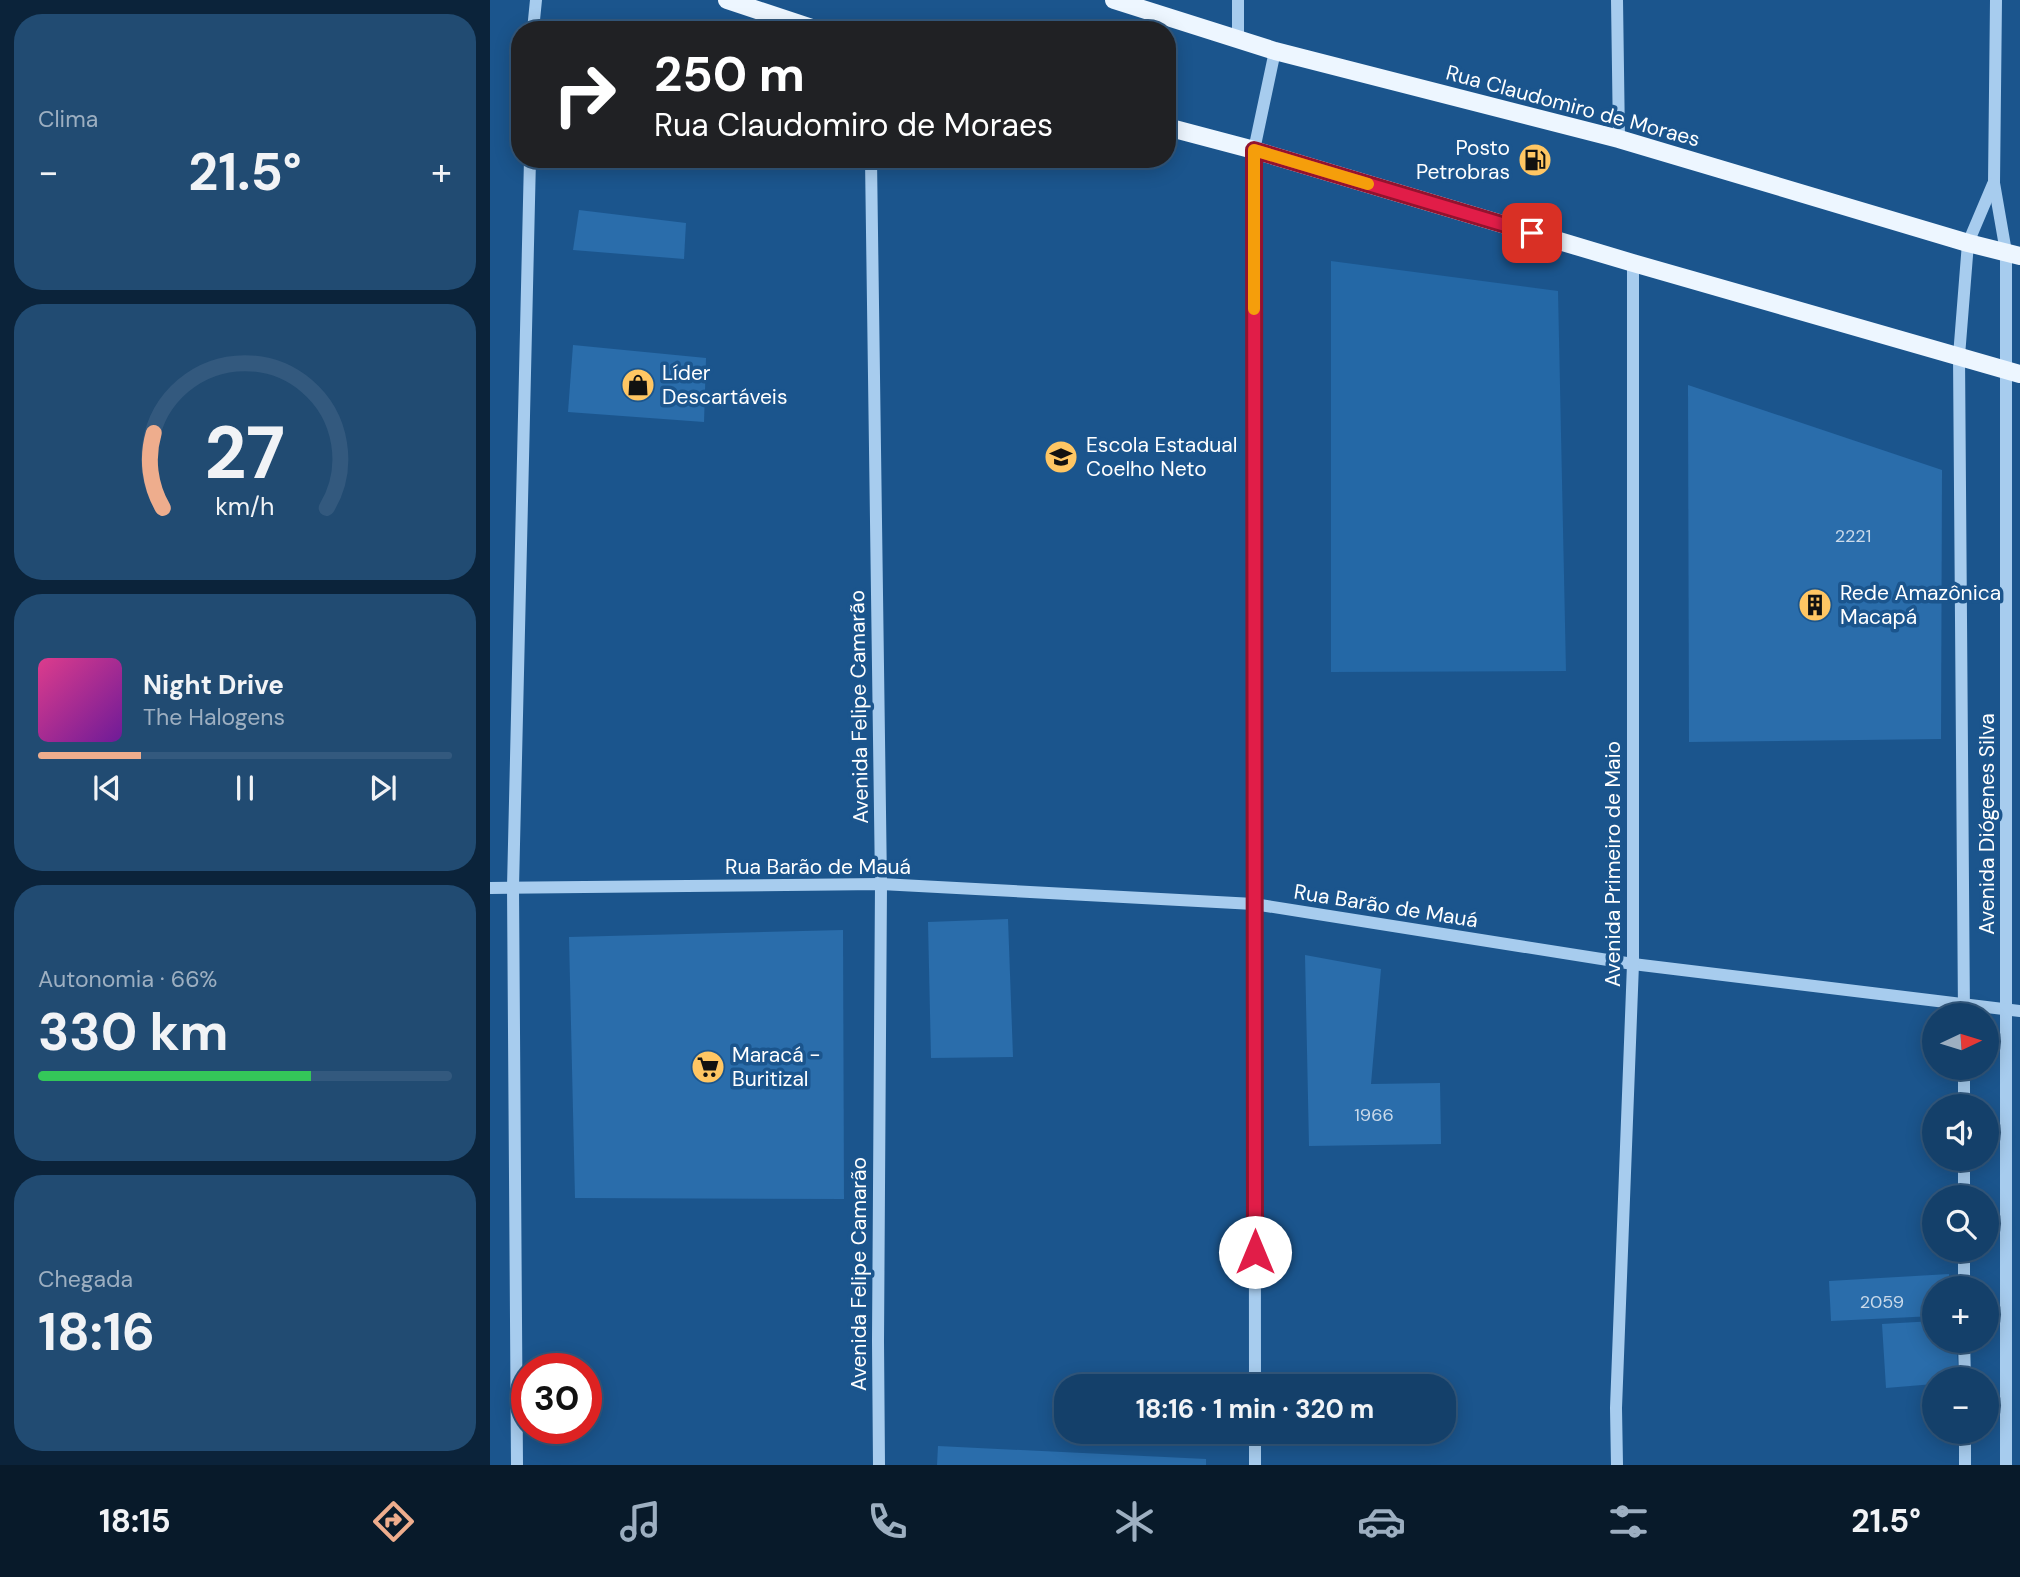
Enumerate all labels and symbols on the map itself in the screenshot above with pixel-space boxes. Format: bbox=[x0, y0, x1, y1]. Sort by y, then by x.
street label: Rua Claudomiro de Moraes bbox=[1443, 59, 1703, 153]
place label: Posto Petrobras bbox=[1416, 134, 1510, 186]
fuel station icon: Posto Petrobras bbox=[1516, 141, 1554, 179]
pin bbox=[1502, 203, 1562, 263]
place label: Líder Descartáveis bbox=[662, 359, 787, 411]
shop icon: Líder Descartáveis bbox=[619, 366, 657, 404]
place label: Escola Estadual Coelho Neto bbox=[1086, 431, 1237, 483]
school or university icon: Escola Estadual Coelho Neto bbox=[1042, 438, 1080, 476]
house number: 2221 bbox=[1835, 524, 1871, 548]
place label: Rede Amazônica Macapá bbox=[1840, 579, 2001, 631]
building icon: Rede Amazônica Macapá bbox=[1796, 586, 1834, 624]
street label: Avenida Felipe Camarão bbox=[843, 590, 875, 824]
street label: Avenida Diógenes Silva bbox=[1973, 713, 2001, 935]
street label: Avenida Primeiro de Maio bbox=[1599, 741, 1627, 987]
street label: Rua Barão de Mauá bbox=[725, 853, 911, 881]
street label: Rua Barão de Mauá bbox=[1292, 878, 1480, 934]
north arrow bbox=[1922, 1003, 1998, 1080]
place label: Maracá - Buritizal bbox=[732, 1041, 821, 1093]
supermarket icon: Maracá - Buritizal bbox=[689, 1048, 727, 1086]
house number: 1966 bbox=[1354, 1103, 1394, 1127]
street label: Avenida Felipe Camarão bbox=[845, 1157, 873, 1391]
position arrow bbox=[1218, 1215, 1292, 1289]
house number: 2059 bbox=[1860, 1290, 1904, 1314]
speed limit sign: 30 bbox=[511, 1353, 602, 1444]

